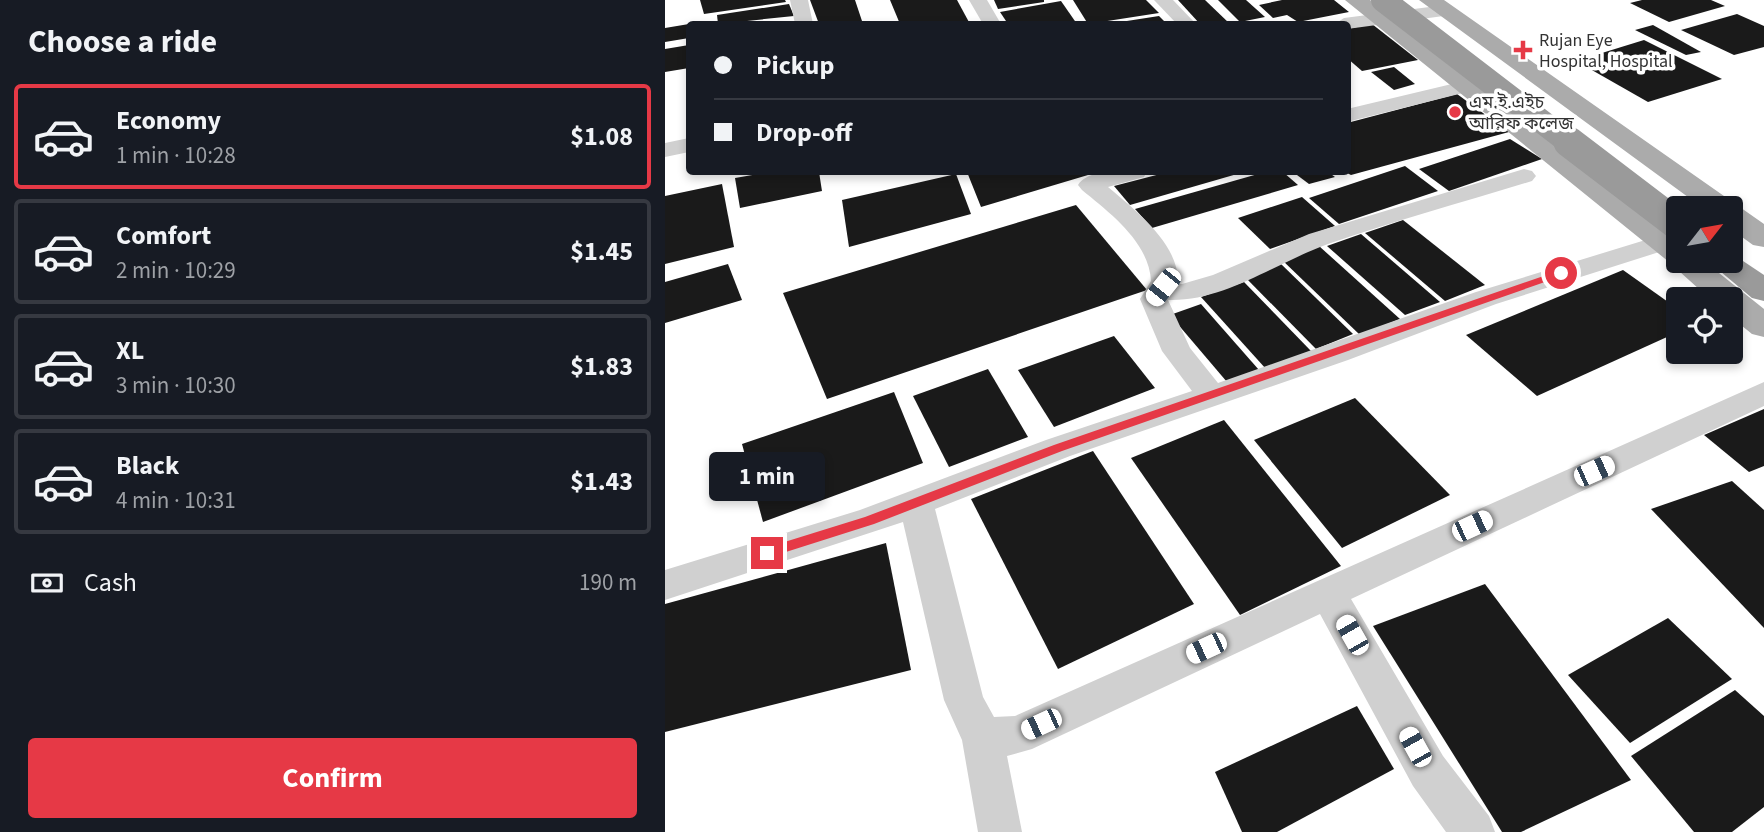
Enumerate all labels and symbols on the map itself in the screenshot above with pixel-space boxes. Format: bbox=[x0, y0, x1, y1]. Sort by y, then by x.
place label: Rujan Eye Hospital, Hospital bbox=[1539, 28, 1673, 74]
marker: Rujan Eye Hospital, Hospital bbox=[1513, 40, 1533, 60]
place label: এম.ই.এইচ আরিফ কলেজ bbox=[1468, 90, 1574, 136]
marker: এম.ই.এইচ আরিফ কলেজ bbox=[1447, 104, 1463, 120]
north arrow bbox=[1666, 196, 1743, 273]
route start bbox=[1545, 257, 1577, 289]
car bbox=[1142, 264, 1185, 310]
callout: 1 min bbox=[709, 452, 825, 500]
car bbox=[1571, 453, 1618, 489]
car bbox=[1449, 508, 1496, 544]
route end bbox=[751, 537, 783, 569]
car bbox=[1333, 612, 1372, 658]
car bbox=[1183, 630, 1230, 666]
car bbox=[1018, 706, 1065, 742]
car bbox=[1396, 724, 1435, 770]

